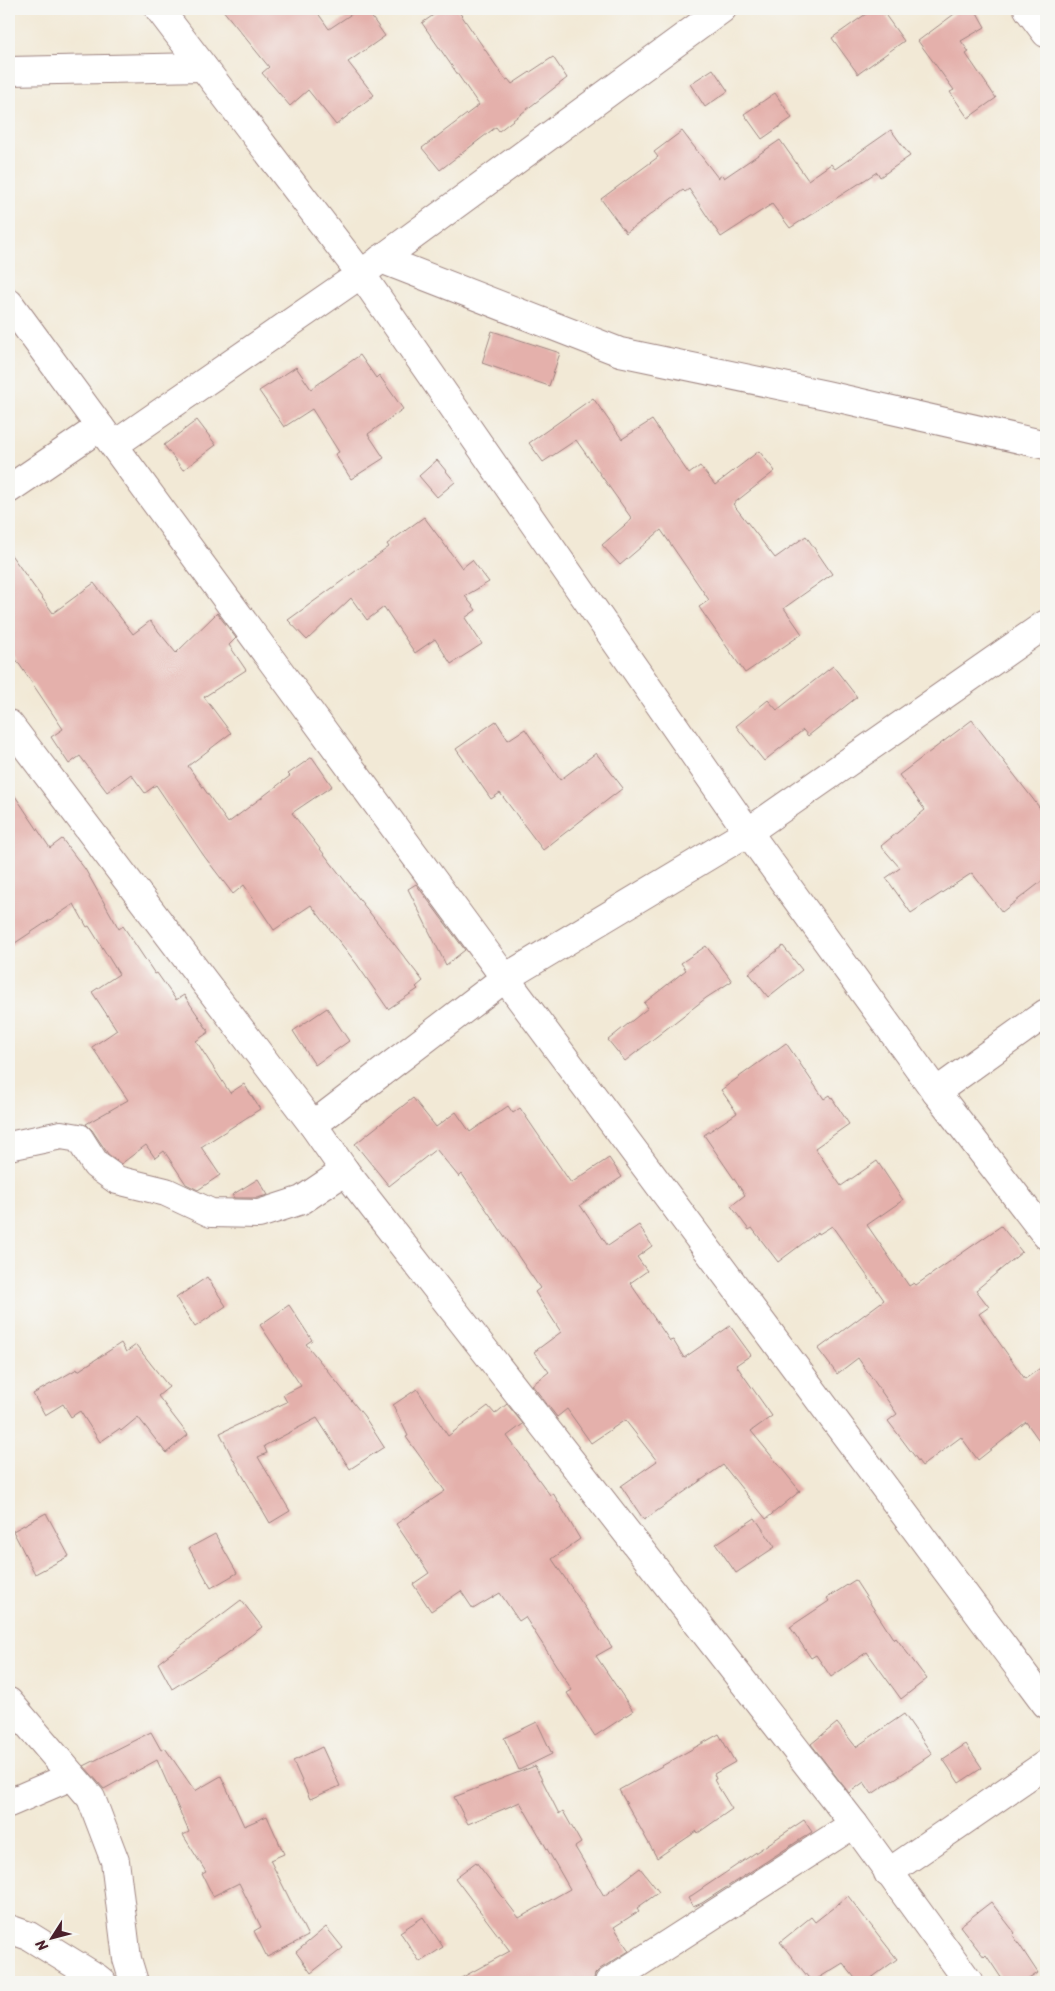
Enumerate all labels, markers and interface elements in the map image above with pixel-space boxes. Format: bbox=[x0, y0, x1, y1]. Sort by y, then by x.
north arrow bbox=[28, 1914, 78, 1964]
text: N bbox=[29, 1934, 55, 1957]

